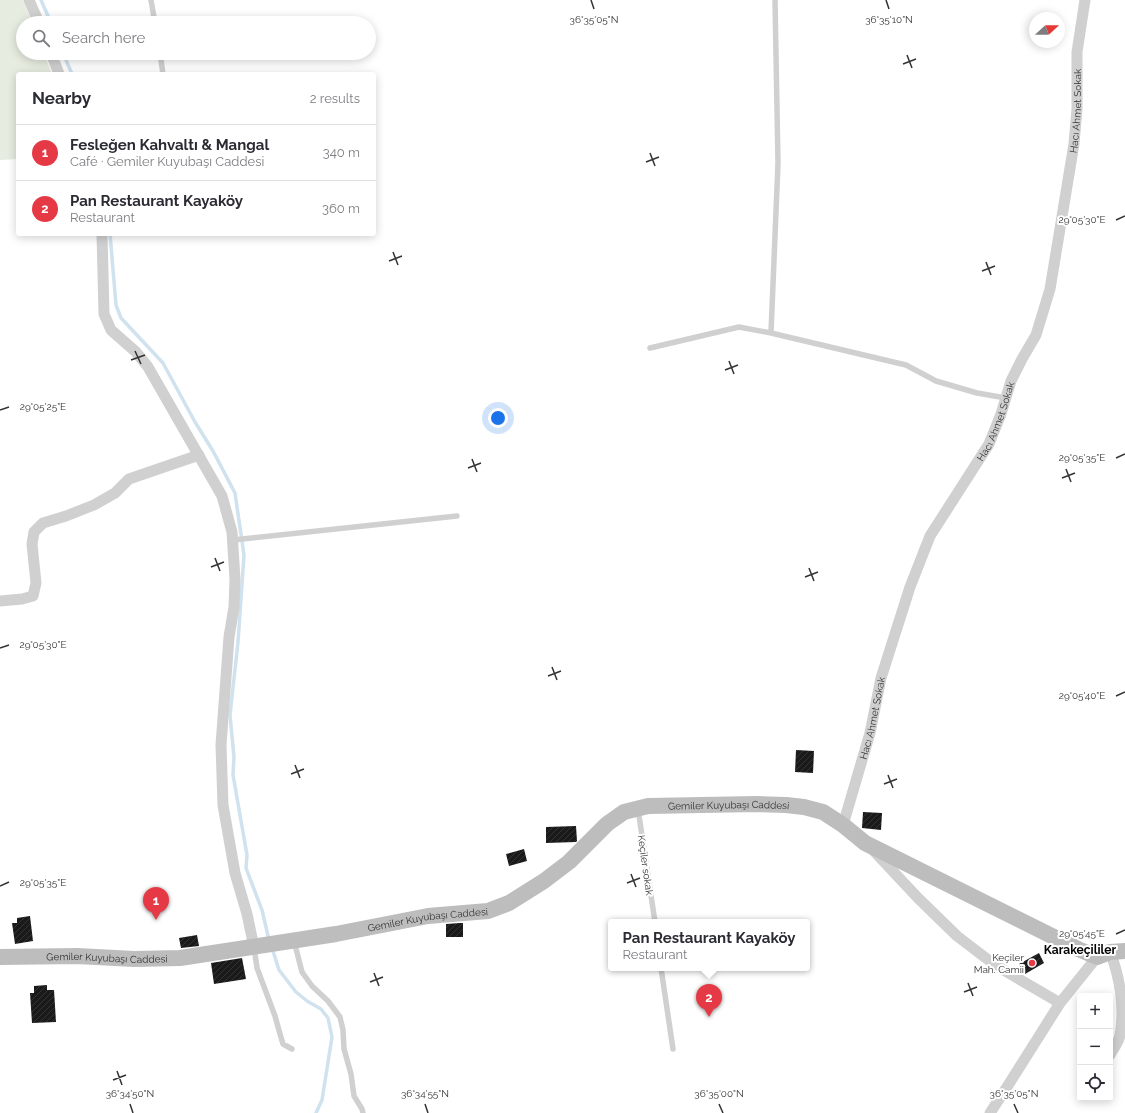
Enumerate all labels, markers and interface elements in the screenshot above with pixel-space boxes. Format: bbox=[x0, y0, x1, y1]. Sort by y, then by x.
north arrow bbox=[1029, 12, 1065, 48]
text: 36°35'05"N bbox=[570, 14, 618, 25]
text: 36°35'10"N bbox=[865, 14, 913, 25]
search box bbox=[16, 16, 376, 60]
icon: search bbox=[30, 27, 52, 49]
text: Search here bbox=[62, 29, 145, 47]
street label: Hacı Ahmet Sokak bbox=[1068, 68, 1083, 154]
text: Nearby bbox=[32, 88, 91, 108]
text: 2 results bbox=[310, 91, 360, 106]
text: Fesleğen Kahvaltı & Mangal bbox=[70, 136, 269, 154]
text: 1 bbox=[42, 145, 48, 160]
text: 340 m bbox=[323, 145, 360, 160]
text: Café · Gemiler Kuyubaşı Caddesi bbox=[70, 154, 264, 169]
text: Pan Restaurant Kayaköy bbox=[70, 192, 243, 210]
text: 2 bbox=[41, 201, 49, 216]
text: 360 m bbox=[322, 201, 360, 216]
text: Restaurant bbox=[70, 210, 135, 225]
text: 29°05'30"E bbox=[1058, 214, 1106, 225]
street label: Hacı Ahmet Sokak bbox=[975, 380, 1017, 463]
text: 29°05'25"E bbox=[20, 401, 66, 412]
your location bbox=[488, 408, 508, 428]
text: 29°05'35"E bbox=[1059, 452, 1105, 463]
text: 29°05'30"E bbox=[19, 639, 67, 650]
street label: Hacı Ahmet Sokak bbox=[858, 675, 887, 761]
text: 29°05'40"E bbox=[1059, 690, 1105, 701]
street label: Gemiler Kuyubaşı Caddesi bbox=[668, 799, 790, 812]
street label: Keçiler sokak bbox=[636, 834, 655, 897]
text: 29°05'35"E bbox=[20, 877, 66, 888]
pin: 1 bbox=[143, 887, 169, 920]
street label: Gemiler Kuyubaşı Caddesi bbox=[367, 906, 488, 934]
popup bbox=[608, 919, 810, 971]
text: 29°05'45"E bbox=[1059, 928, 1105, 939]
text: Pan Restaurant Kayaköy bbox=[623, 929, 795, 947]
district label: Karakeçililer bbox=[1044, 943, 1116, 957]
text: Restaurant bbox=[623, 947, 687, 962]
street label: Gemiler Kuyubaşı Caddesi bbox=[46, 951, 168, 965]
place label: Keçiler Mah. Camii bbox=[974, 952, 1024, 975]
marker: Keçiler Mah. Camii bbox=[1027, 958, 1037, 968]
pin: 2 bbox=[696, 984, 722, 1017]
map controls bbox=[1077, 993, 1113, 1101]
button: + bbox=[1077, 993, 1113, 1029]
button: − bbox=[1077, 1029, 1113, 1065]
button: locate bbox=[1077, 1065, 1113, 1101]
text: 36°34'50"N bbox=[106, 1088, 154, 1099]
text: 36°34'55"N bbox=[401, 1088, 449, 1099]
text: 36°35'00"N bbox=[694, 1088, 744, 1099]
text: 36°35'05"N bbox=[990, 1088, 1038, 1099]

